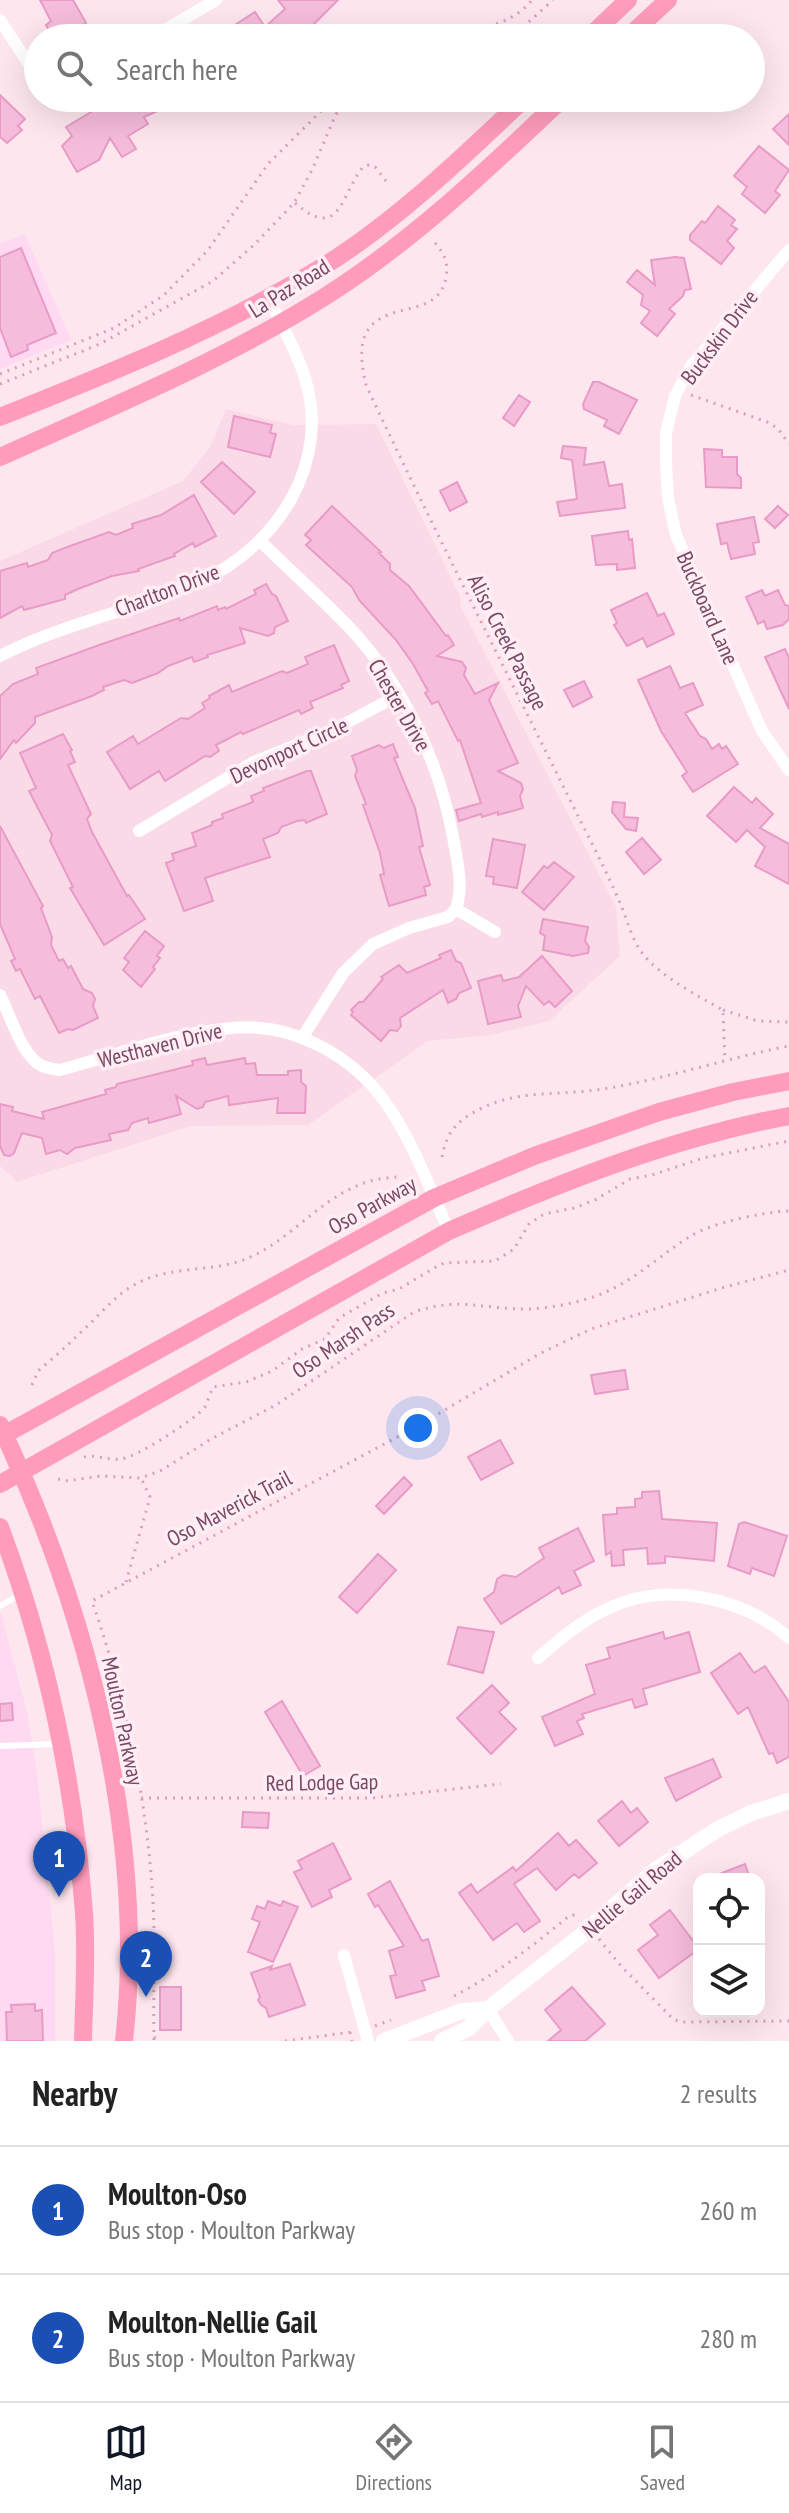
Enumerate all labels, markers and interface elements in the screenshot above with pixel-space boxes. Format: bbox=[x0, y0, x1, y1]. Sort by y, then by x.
search box bbox=[24, 24, 765, 112]
icon: search bbox=[52, 46, 96, 90]
text: Search here bbox=[116, 49, 238, 88]
street label: La Paz Road bbox=[243, 252, 335, 324]
street label: Buckskin Drive bbox=[674, 284, 764, 390]
street label: Buckboard Lane bbox=[671, 547, 745, 669]
street label: Charlton Drive bbox=[111, 557, 223, 623]
street label: Aliso Creek Passage bbox=[462, 569, 554, 715]
street label: Chester Drive bbox=[362, 654, 438, 756]
street label: Devonport Circle bbox=[225, 710, 353, 790]
street label: Westhaven Drive bbox=[95, 1016, 225, 1074]
street label: Oso Parkway bbox=[323, 1169, 422, 1241]
street label: Oso Marsh Pass bbox=[287, 1296, 399, 1384]
your location bbox=[398, 1408, 438, 1448]
street label: Oso Maverick Trail bbox=[162, 1463, 297, 1553]
street label: Moulton Parkway bbox=[96, 1654, 150, 1789]
street label: Red Lodge Gap bbox=[265, 1767, 379, 1797]
pin: 1 bbox=[33, 1831, 85, 1897]
street label: Nellie Gail Road bbox=[576, 1844, 688, 1944]
map controls bbox=[693, 1873, 765, 2017]
button: locate bbox=[693, 1873, 765, 1945]
pin: 2 bbox=[120, 1931, 172, 1997]
button: layers bbox=[693, 1945, 765, 2017]
text: Nearby bbox=[32, 2071, 117, 2115]
text: 2 results bbox=[680, 2077, 757, 2110]
text: Moulton-Oso bbox=[108, 2174, 247, 2213]
text: 1 bbox=[52, 2194, 64, 2227]
text: 260 m bbox=[699, 2194, 757, 2227]
text: Bus stop · Moulton Parkway bbox=[108, 2213, 355, 2246]
text: Moulton-Nellie Gail bbox=[108, 2302, 317, 2341]
text: 2 bbox=[52, 2322, 64, 2355]
text: 280 m bbox=[699, 2322, 757, 2355]
text: Bus stop · Moulton Parkway bbox=[108, 2341, 355, 2374]
tab: Map bbox=[104, 2420, 148, 2496]
tab: Directions bbox=[356, 2420, 432, 2496]
tab: Saved bbox=[640, 2420, 685, 2496]

